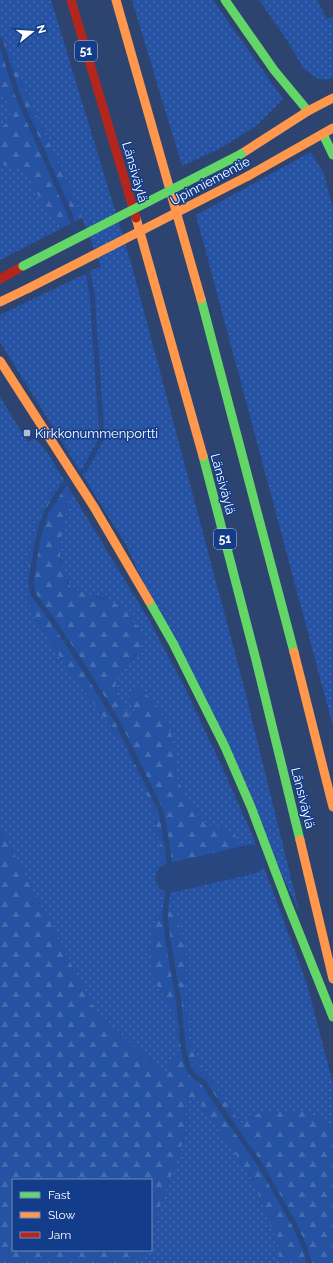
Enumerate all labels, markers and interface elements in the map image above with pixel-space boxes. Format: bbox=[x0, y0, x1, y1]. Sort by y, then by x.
north arrow bbox=[12, 12, 52, 52]
text: N bbox=[34, 23, 49, 35]
road number: 51 bbox=[75, 41, 97, 61]
street label: Länsiväylä bbox=[119, 140, 151, 204]
street label: Upinniementie bbox=[168, 154, 253, 208]
place label: Kirkkonummenportti bbox=[35, 426, 158, 441]
marker: Kirkkonummenportti bbox=[22, 428, 32, 438]
street label: Länsiväylä bbox=[208, 452, 238, 516]
road number: 51 bbox=[214, 529, 236, 549]
street label: Länsiväylä bbox=[288, 766, 318, 830]
legend bbox=[12, 1179, 152, 1251]
text: Fast bbox=[48, 1188, 71, 1202]
text: Slow bbox=[48, 1208, 75, 1222]
text: Jam bbox=[48, 1228, 71, 1242]

